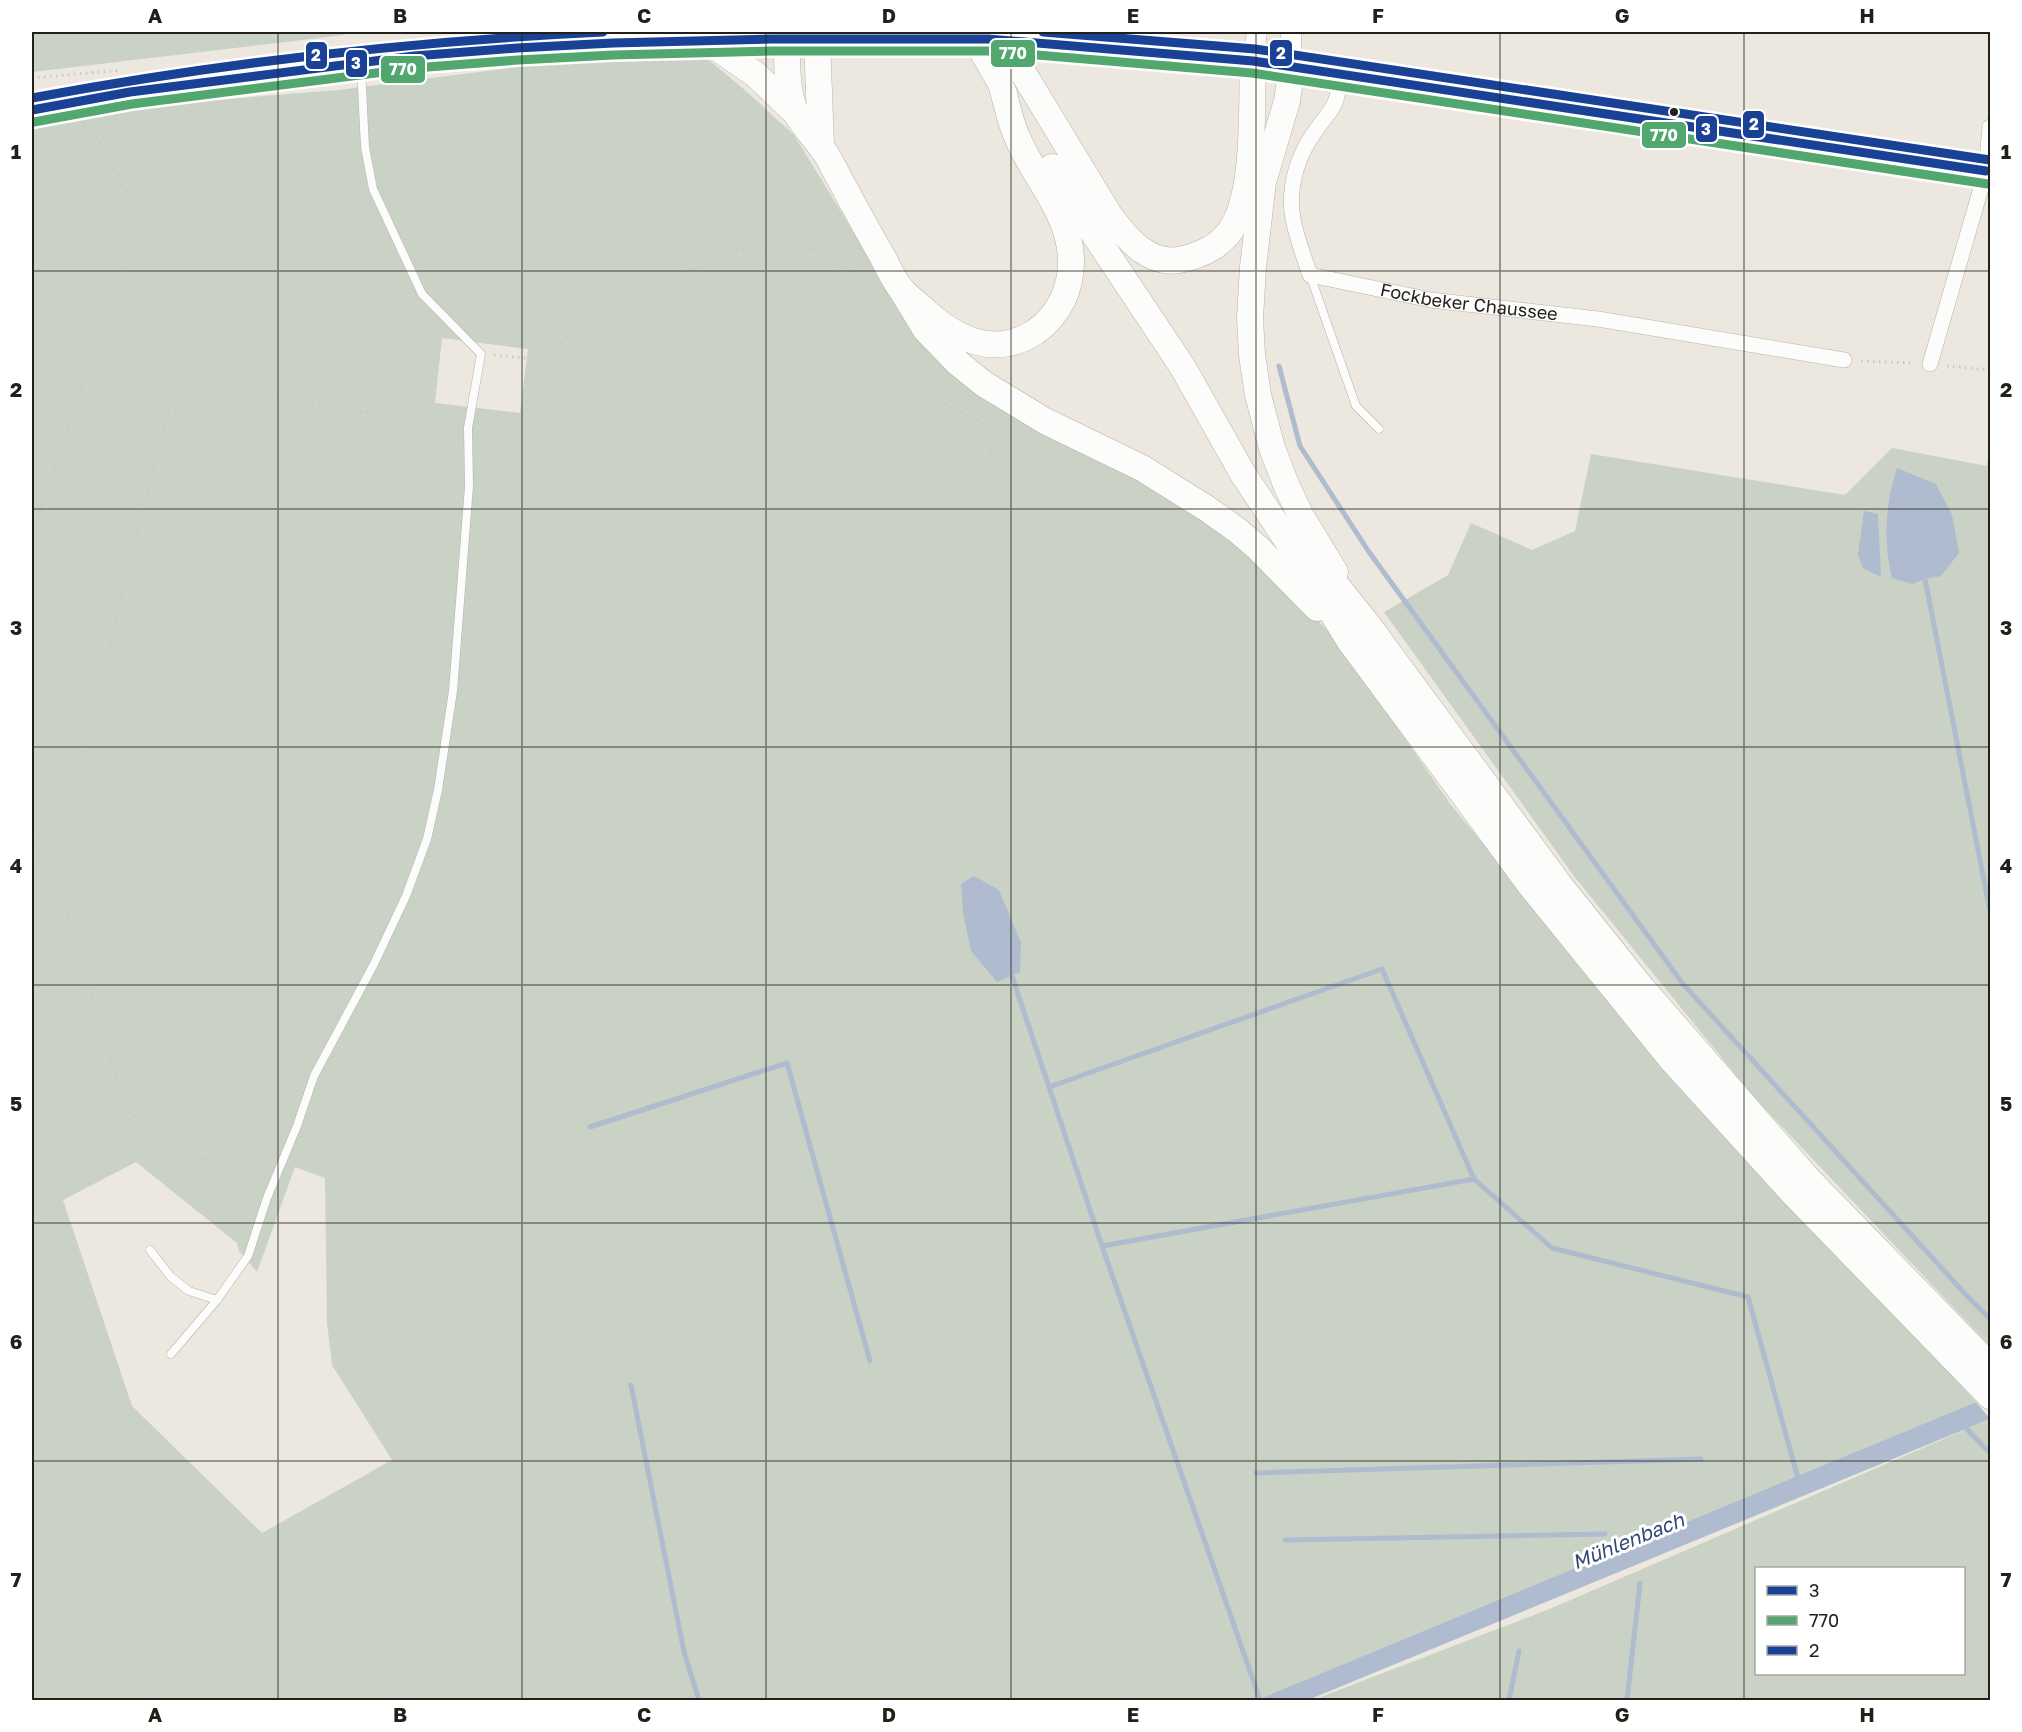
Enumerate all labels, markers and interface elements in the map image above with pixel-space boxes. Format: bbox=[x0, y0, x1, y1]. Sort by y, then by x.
text: A bbox=[148, 3, 162, 27]
text: B bbox=[393, 3, 407, 27]
text: C bbox=[637, 3, 651, 27]
text: D bbox=[882, 3, 896, 27]
text: E bbox=[1127, 3, 1139, 27]
text: F bbox=[1372, 3, 1384, 27]
text: G bbox=[1615, 3, 1629, 27]
text: H bbox=[1859, 3, 1875, 27]
line badge: 770 bbox=[990, 39, 1036, 68]
line badge: 2 bbox=[1269, 39, 1293, 67]
line badge: 2 bbox=[305, 41, 328, 70]
text: 770 bbox=[999, 43, 1027, 63]
text: 2 bbox=[1276, 43, 1286, 63]
text: 2 bbox=[311, 45, 321, 65]
line badge: 3 bbox=[345, 49, 368, 78]
text: 3 bbox=[351, 53, 361, 73]
line badge: 770 bbox=[380, 55, 426, 84]
text: 770 bbox=[389, 59, 417, 79]
unlabelled marker bbox=[1668, 106, 1680, 118]
line badge: 2 bbox=[1742, 110, 1765, 139]
text: 2 bbox=[1749, 114, 1759, 134]
line badge: 3 bbox=[1695, 115, 1718, 143]
text: 3 bbox=[1701, 119, 1711, 139]
line badge: 770 bbox=[1641, 121, 1687, 149]
text: 770 bbox=[1650, 125, 1678, 145]
text: 1 bbox=[11, 139, 21, 163]
text: 1 bbox=[2001, 139, 2011, 163]
street label: Fockbeker Chaussee bbox=[1378, 278, 1559, 324]
text: 2 bbox=[10, 377, 22, 401]
text: 2 bbox=[2000, 377, 2012, 401]
text: 3 bbox=[10, 615, 22, 639]
text: 3 bbox=[2000, 615, 2012, 639]
text: 4 bbox=[10, 853, 22, 877]
text: 4 bbox=[2000, 853, 2012, 877]
text: 5 bbox=[10, 1091, 22, 1115]
text: 5 bbox=[2000, 1091, 2012, 1115]
text: 6 bbox=[10, 1329, 22, 1353]
text: 6 bbox=[2000, 1329, 2012, 1353]
water label: Mühlenbach bbox=[1568, 1506, 1688, 1573]
text: 7 bbox=[11, 1567, 22, 1591]
legend bbox=[1755, 1567, 1965, 1675]
text: 7 bbox=[2001, 1567, 2012, 1591]
text: 3 bbox=[1809, 1579, 1820, 1601]
text: 770 bbox=[1809, 1609, 1839, 1631]
text: 2 bbox=[1809, 1639, 1819, 1661]
text: A bbox=[148, 1702, 162, 1726]
text: B bbox=[393, 1702, 407, 1726]
text: C bbox=[637, 1702, 651, 1726]
text: D bbox=[882, 1702, 896, 1726]
text: E bbox=[1127, 1702, 1139, 1726]
text: F bbox=[1372, 1702, 1384, 1726]
text: G bbox=[1615, 1702, 1629, 1726]
text: H bbox=[1859, 1702, 1875, 1726]

